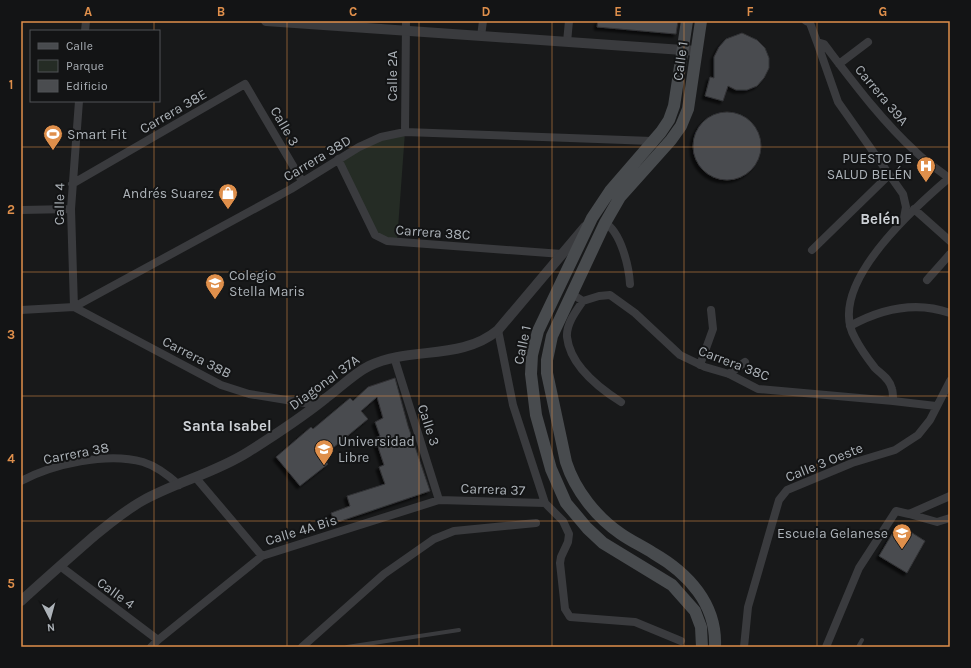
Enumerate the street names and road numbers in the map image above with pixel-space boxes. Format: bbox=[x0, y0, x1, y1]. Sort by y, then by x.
street label: Calle 1 bbox=[669, 40, 692, 82]
street label: Calle 2A bbox=[384, 51, 401, 101]
street label: Carrera 39A bbox=[851, 61, 912, 129]
street label: Carrera 38E bbox=[137, 85, 210, 137]
street label: Calle 3 bbox=[266, 103, 303, 149]
street label: Carrera 38D bbox=[280, 132, 354, 185]
street label: Calle 4 bbox=[51, 182, 68, 225]
street label: Carrera 38C bbox=[395, 221, 471, 244]
street label: Calle 1 bbox=[510, 324, 535, 366]
street label: Carrera 38B bbox=[159, 333, 234, 382]
street label: Carrera 38C bbox=[696, 342, 772, 385]
street label: Diagonal 37A bbox=[286, 351, 363, 414]
street label: Calle 3 bbox=[414, 402, 443, 448]
street label: Carrera 38 bbox=[42, 439, 110, 468]
street label: Calle 3 Oeste bbox=[783, 439, 866, 486]
street label: Carrera 37 bbox=[460, 480, 526, 499]
street label: Calle 4A Bis bbox=[263, 512, 339, 549]
street label: Calle 4 bbox=[94, 574, 138, 613]

